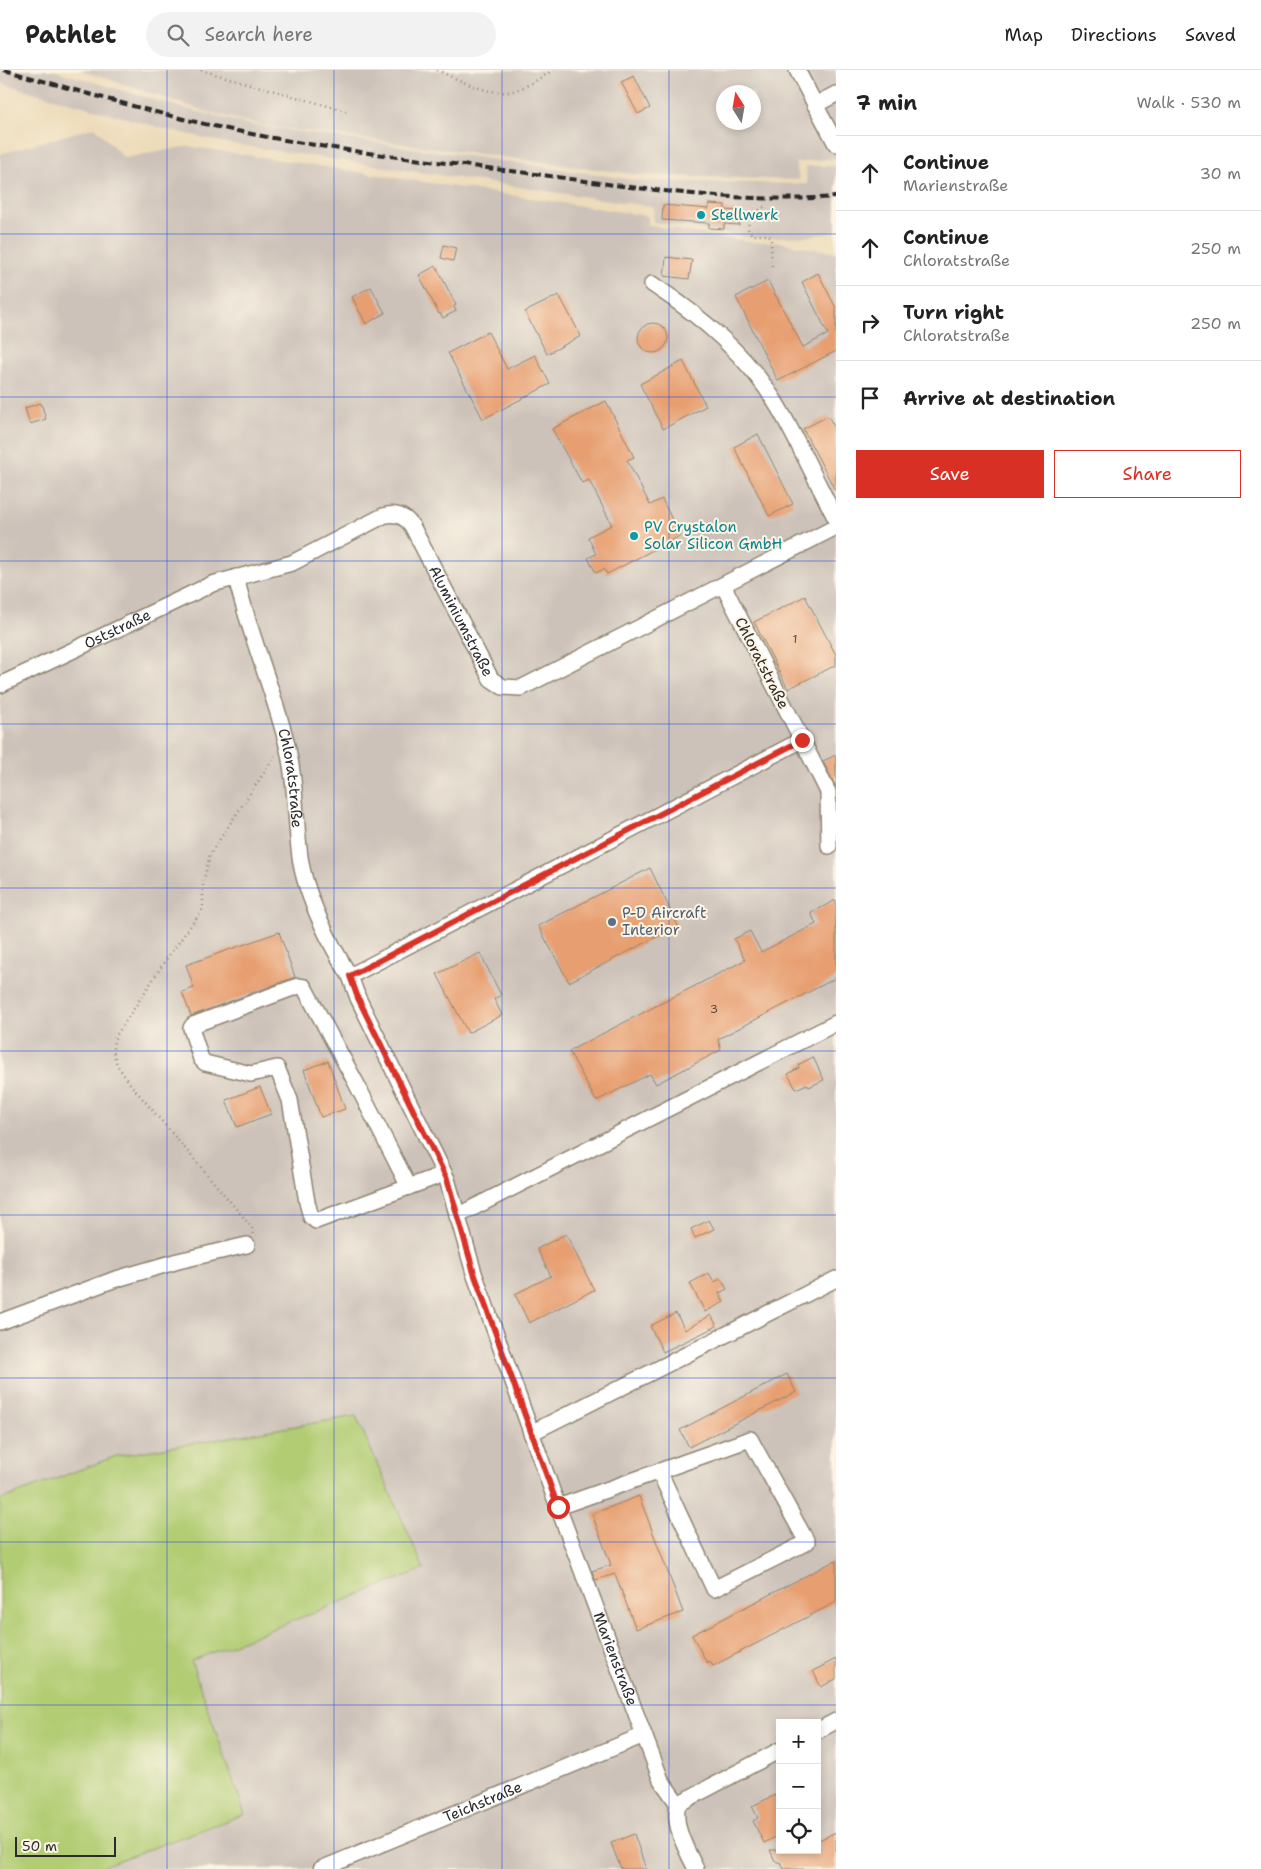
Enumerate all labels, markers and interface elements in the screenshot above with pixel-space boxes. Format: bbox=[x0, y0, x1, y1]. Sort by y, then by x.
search box bbox=[146, 12, 496, 57]
text: Pathlet bbox=[25, 19, 116, 51]
icon: search bbox=[164, 21, 192, 49]
text: Search here bbox=[204, 22, 313, 47]
text: Map bbox=[1005, 23, 1043, 47]
text: Directions bbox=[1071, 23, 1157, 47]
text: Saved bbox=[1185, 23, 1236, 47]
north arrow bbox=[716, 85, 761, 130]
text: 7 min bbox=[856, 89, 917, 117]
text: Walk · 530 m bbox=[1137, 92, 1241, 113]
text: Continue bbox=[903, 150, 989, 175]
icon: ahead bbox=[856, 159, 884, 187]
text: 30 m bbox=[1200, 163, 1241, 184]
text: Marienstraße bbox=[903, 175, 1008, 196]
place label: Stellwerk bbox=[711, 205, 779, 225]
marker: Stellwerk bbox=[695, 209, 707, 221]
text: Continue bbox=[903, 225, 989, 250]
icon: ahead bbox=[856, 234, 884, 262]
text: 250 m bbox=[1190, 238, 1241, 259]
text: Chloratstraße bbox=[903, 250, 1010, 271]
text: Turn right bbox=[903, 300, 1004, 325]
icon: right bbox=[856, 309, 884, 337]
text: 250 m bbox=[1190, 313, 1241, 334]
text: Chloratstraße bbox=[903, 325, 1010, 346]
icon: arrive bbox=[856, 384, 884, 412]
text: Arrive at destination bbox=[903, 386, 1115, 411]
button: Save bbox=[856, 450, 1044, 498]
button: Share bbox=[1054, 450, 1241, 498]
place label: PV Crystalon Solar Silicon GmbH bbox=[644, 517, 783, 554]
marker: PV Crystalon Solar Silicon GmbH bbox=[628, 530, 640, 542]
street label: Aluminiumstraße bbox=[424, 562, 498, 680]
street label: Oststraße bbox=[81, 605, 154, 654]
street label: Chloratstraße bbox=[730, 614, 794, 712]
house number: 1 bbox=[792, 631, 798, 647]
street label: Chloratstraße bbox=[273, 726, 307, 829]
route end bbox=[791, 729, 814, 752]
place label: P-D Aircraft Interior bbox=[622, 903, 706, 940]
marker: P-D Aircraft Interior bbox=[606, 916, 618, 928]
house number: 3 bbox=[710, 1001, 718, 1017]
route start bbox=[547, 1496, 570, 1519]
street label: Marienstraße bbox=[589, 1609, 642, 1709]
map controls bbox=[776, 1719, 821, 1854]
button: + bbox=[776, 1719, 821, 1764]
button: − bbox=[776, 1764, 821, 1809]
street label: Teichstraße bbox=[440, 1777, 525, 1827]
button: locate bbox=[776, 1809, 821, 1854]
scale bar bbox=[15, 1834, 116, 1857]
text: 50 m bbox=[22, 1837, 57, 1855]

